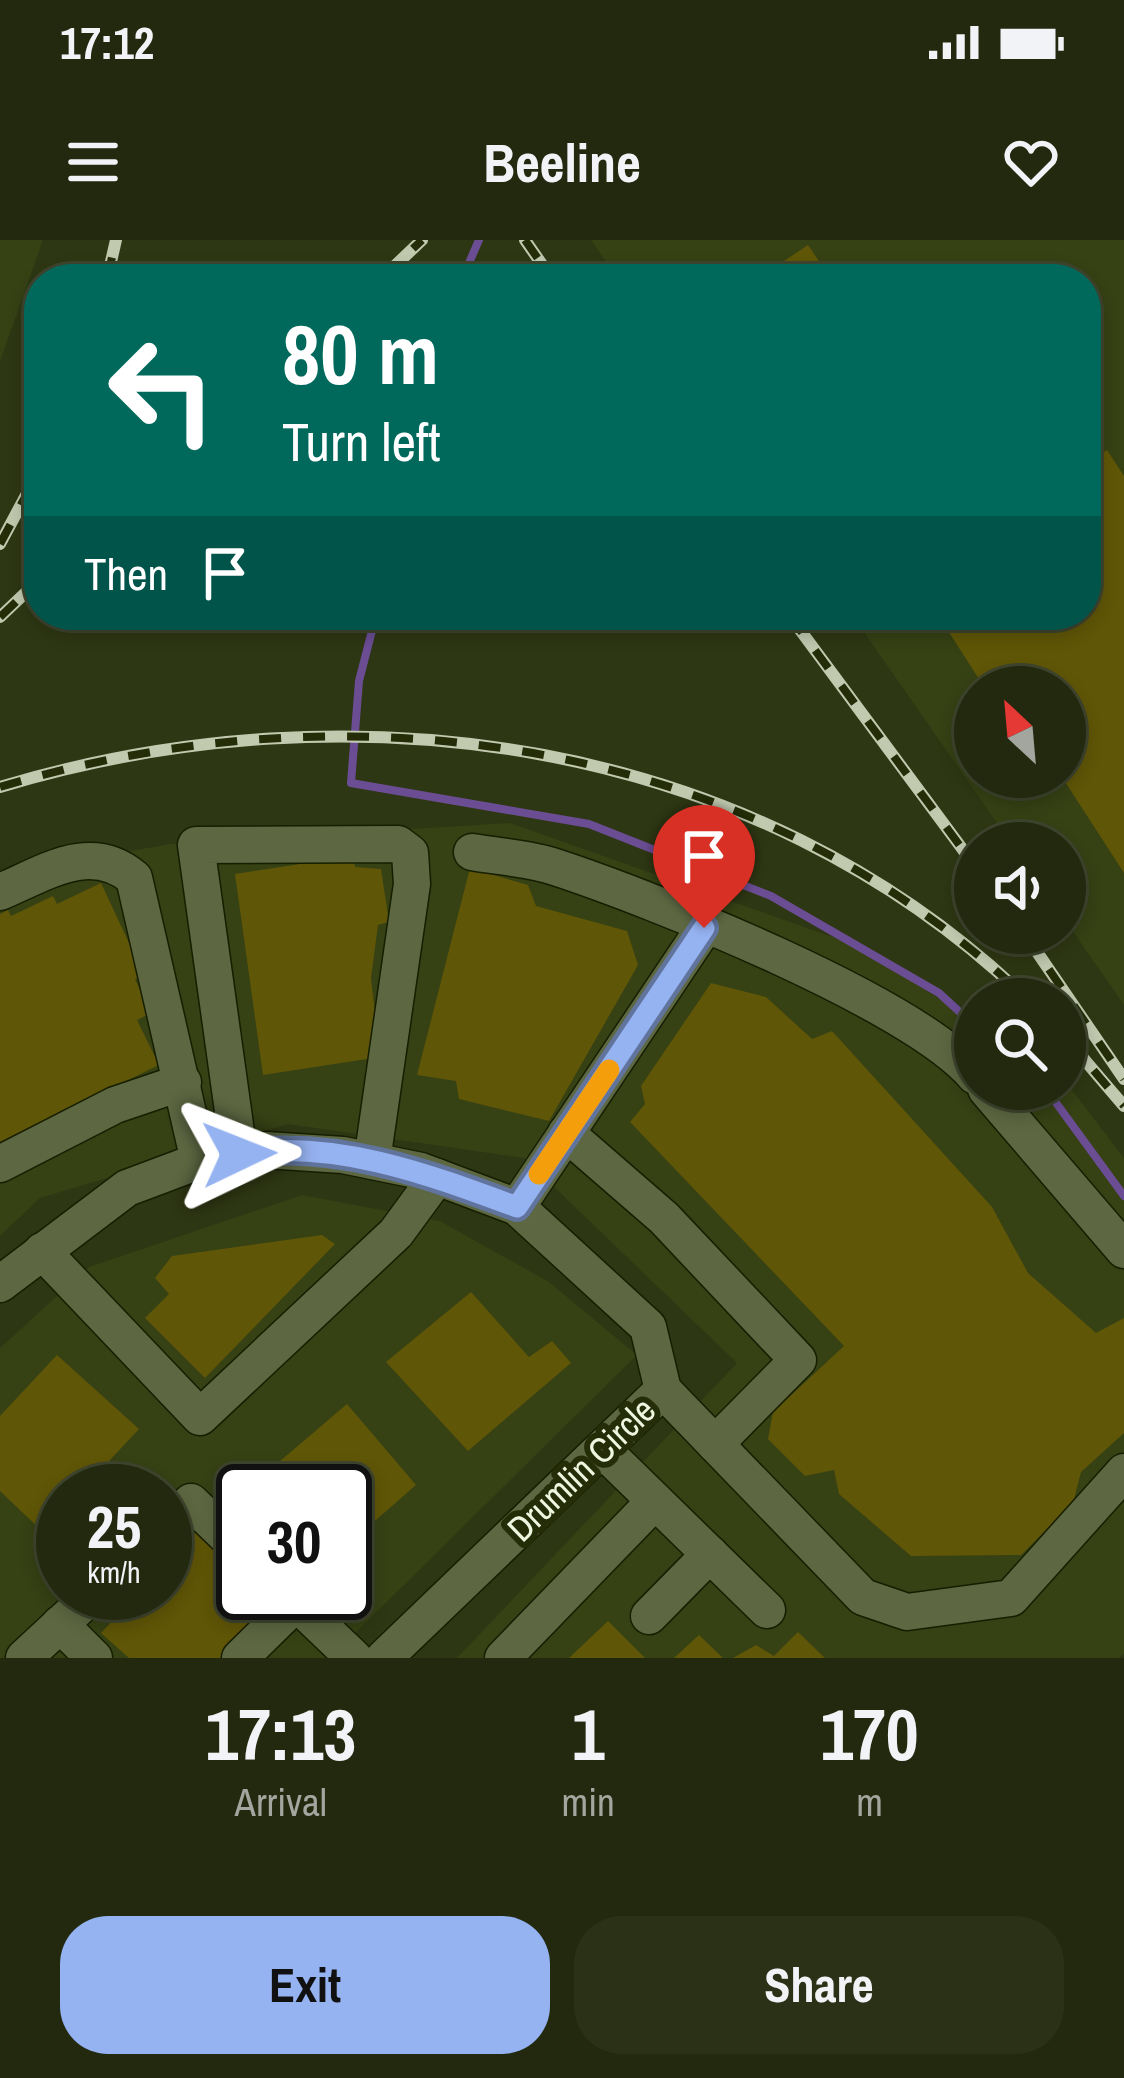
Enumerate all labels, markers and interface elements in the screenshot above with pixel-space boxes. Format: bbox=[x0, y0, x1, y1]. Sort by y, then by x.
text: 17:12 bbox=[60, 12, 154, 73]
text: Beeline bbox=[483, 126, 641, 199]
icon: menu bbox=[60, 129, 126, 195]
icon: heart bbox=[998, 129, 1064, 195]
text: 80 m bbox=[282, 297, 439, 410]
icon: left bbox=[84, 312, 240, 468]
text: Turn left bbox=[282, 405, 441, 478]
icon: arrive bbox=[192, 540, 258, 606]
text: Then bbox=[84, 543, 168, 604]
north arrow bbox=[954, 666, 1086, 798]
map controls bbox=[954, 666, 1086, 1110]
pin bbox=[653, 805, 755, 928]
button: sound bbox=[954, 822, 1086, 954]
icon: arrive bbox=[671, 823, 737, 889]
button: search bbox=[954, 978, 1086, 1110]
position arrow bbox=[176, 1091, 302, 1217]
street label: Drumlin Circle bbox=[496, 1386, 666, 1552]
speed limit sign: 30 bbox=[216, 1464, 372, 1620]
text: 25 bbox=[87, 1486, 141, 1567]
text: km/h bbox=[87, 1552, 141, 1592]
text: 17:13 bbox=[205, 1685, 356, 1782]
text: 1 bbox=[572, 1685, 605, 1782]
text: 170 bbox=[820, 1685, 919, 1782]
text: Arrival bbox=[235, 1776, 327, 1828]
text: min bbox=[562, 1776, 615, 1828]
text: m bbox=[856, 1776, 883, 1828]
button: Exit bbox=[60, 1916, 550, 2054]
button: Share bbox=[574, 1916, 1064, 2054]

